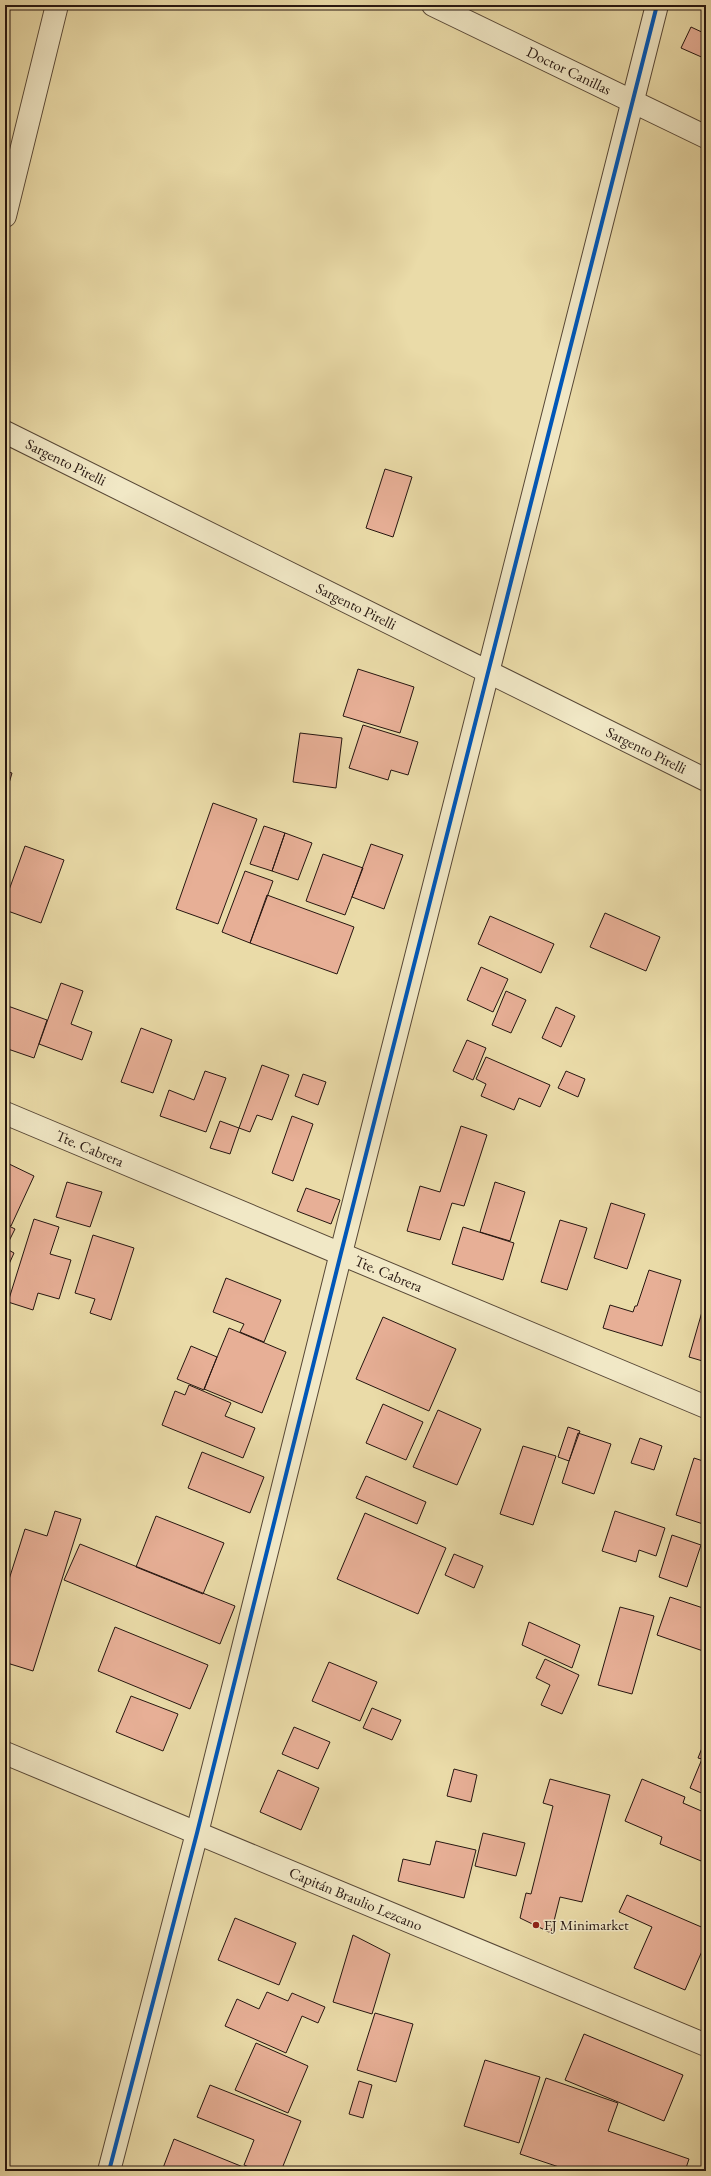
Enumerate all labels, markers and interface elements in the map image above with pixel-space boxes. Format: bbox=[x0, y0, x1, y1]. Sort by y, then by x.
street label: Doctor Canillas bbox=[524, 42, 615, 99]
street label: Sargento Pirelli bbox=[23, 434, 110, 490]
street label: Sargento Pirelli bbox=[313, 578, 400, 634]
street label: Sargento Pirelli bbox=[603, 722, 690, 778]
street label: Tte. Cabrera bbox=[53, 1125, 127, 1171]
street label: Tte. Cabrera bbox=[352, 1251, 426, 1296]
street label: Capitán Braulio Lezcano bbox=[286, 1862, 426, 1935]
place label: FJ Minimarket bbox=[544, 1915, 629, 1934]
marker: FJ Minimarket bbox=[531, 1920, 541, 1930]

